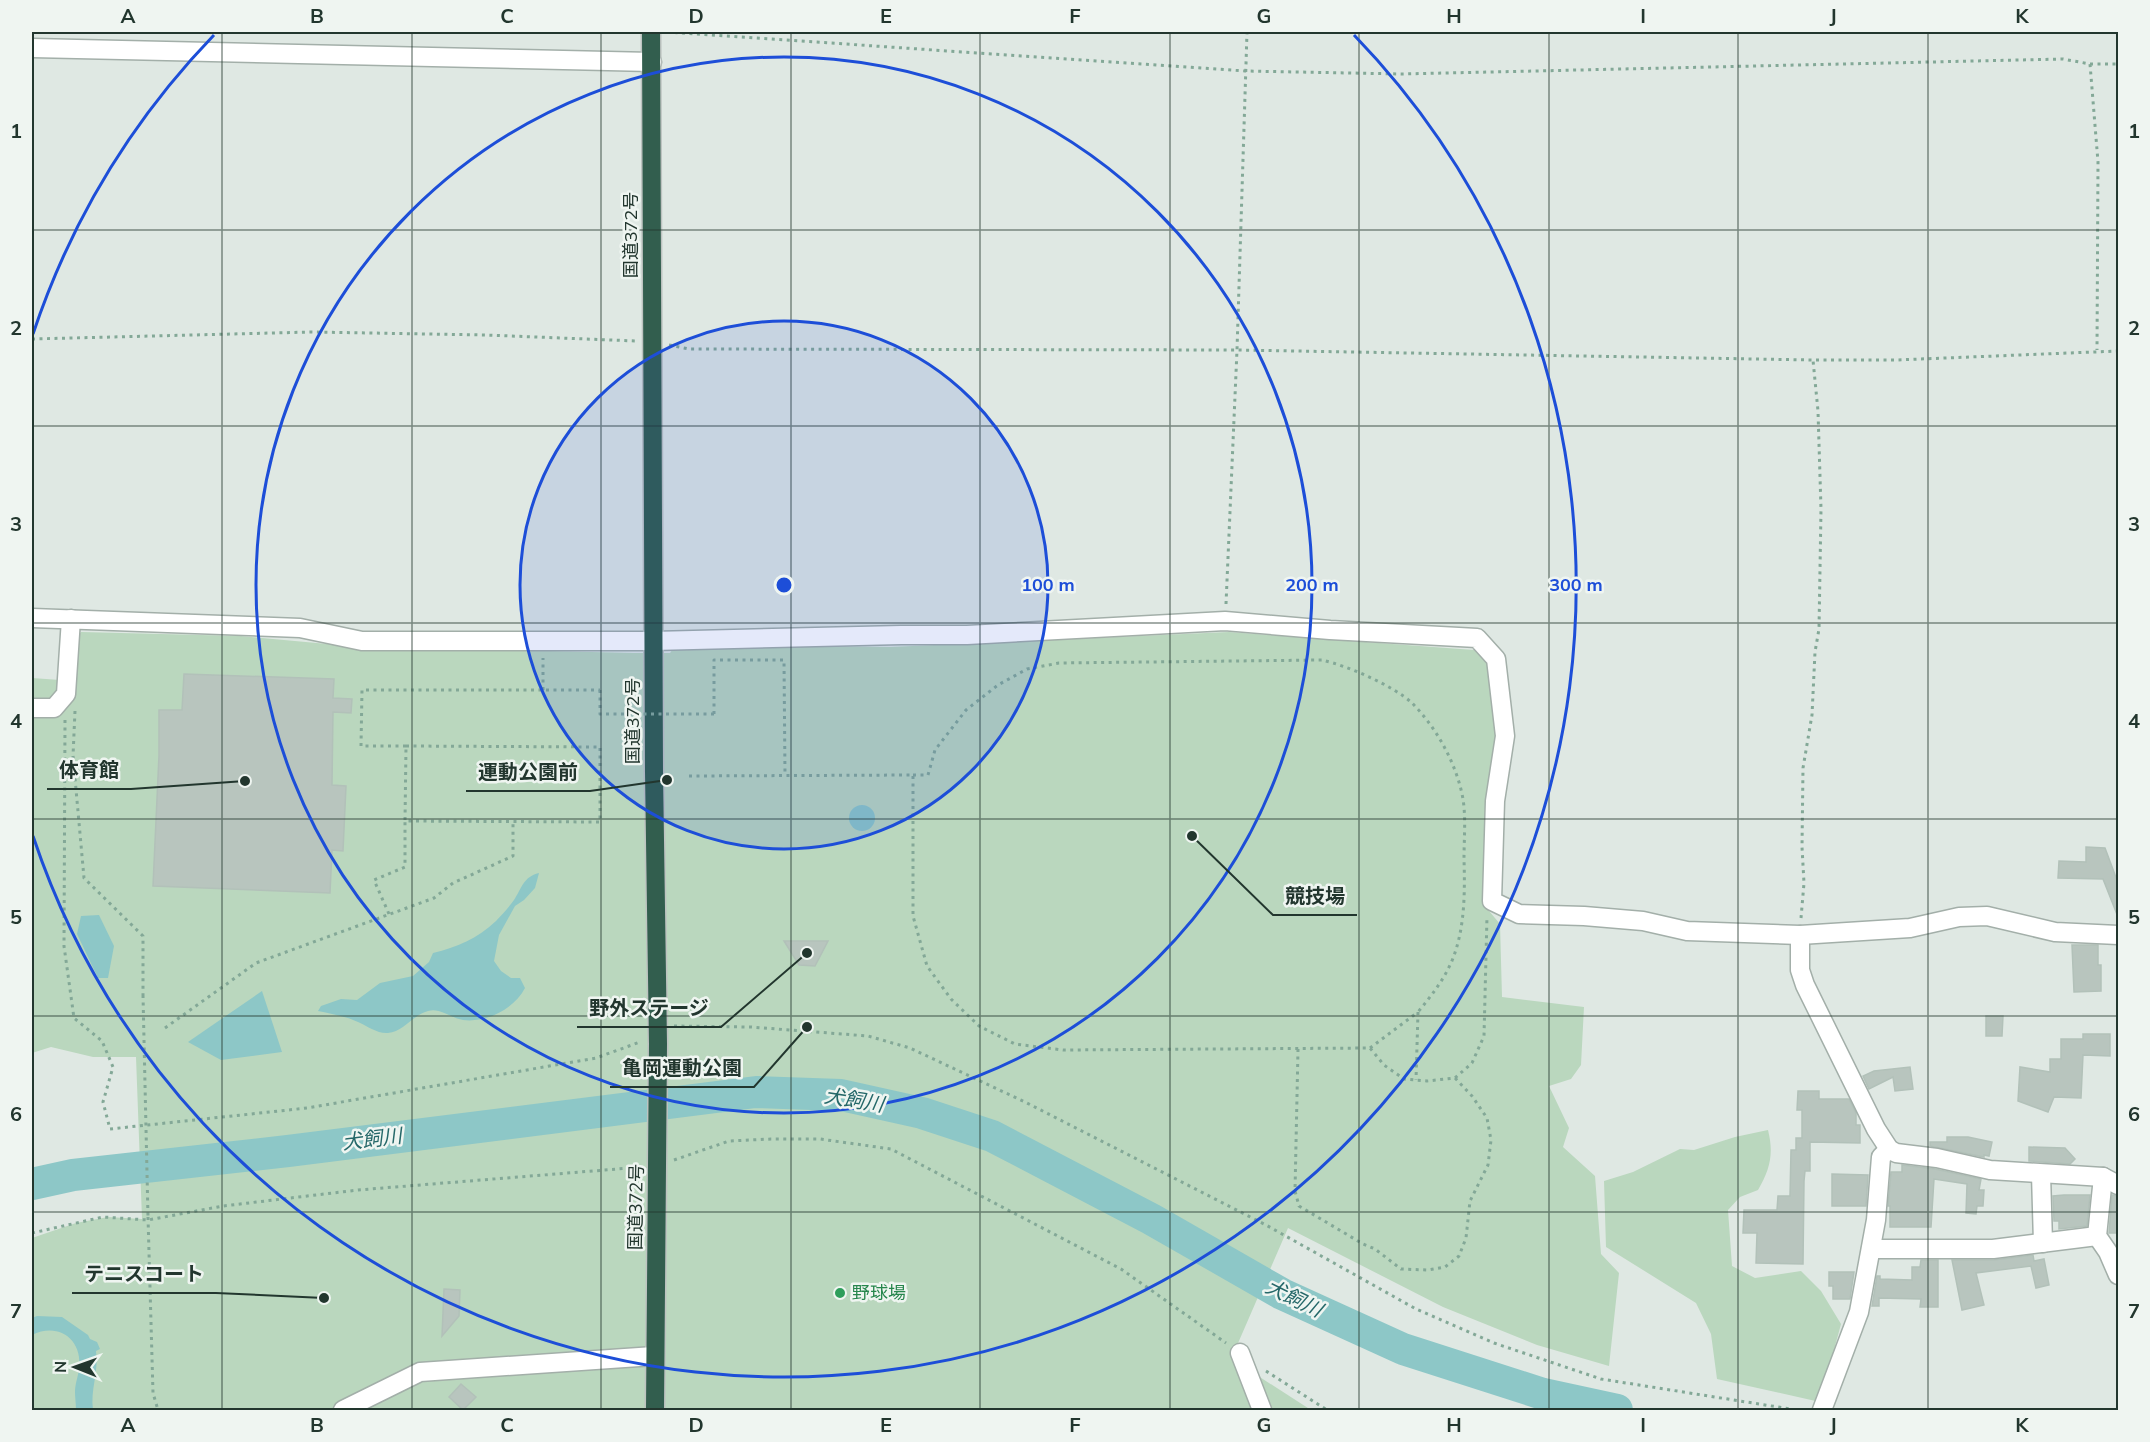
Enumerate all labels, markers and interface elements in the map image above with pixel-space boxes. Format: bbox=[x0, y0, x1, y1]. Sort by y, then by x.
text: A bbox=[121, 3, 136, 28]
text: B bbox=[310, 3, 324, 28]
text: C bbox=[500, 3, 514, 28]
text: D bbox=[688, 3, 704, 28]
text: E bbox=[880, 3, 892, 28]
text: F bbox=[1069, 3, 1081, 28]
text: G bbox=[1257, 3, 1271, 28]
text: H bbox=[1446, 3, 1462, 28]
text: I bbox=[1640, 3, 1646, 28]
text: J bbox=[1829, 3, 1837, 28]
text: K bbox=[2015, 3, 2029, 28]
text: 1 bbox=[10, 118, 22, 143]
text: 1 bbox=[2128, 118, 2140, 143]
street label: 国道372号 bbox=[619, 192, 642, 278]
text: 2 bbox=[10, 315, 22, 340]
text: 2 bbox=[2128, 315, 2140, 340]
text: 3 bbox=[10, 511, 22, 536]
text: 3 bbox=[2128, 511, 2140, 536]
text: 100 m bbox=[1021, 573, 1075, 596]
text: 200 m bbox=[1285, 573, 1339, 596]
text: 300 m bbox=[1549, 573, 1603, 596]
centre of rings bbox=[774, 575, 794, 595]
street label: 国道372号 bbox=[621, 678, 644, 764]
text: 4 bbox=[10, 708, 22, 733]
text: 4 bbox=[2128, 708, 2140, 733]
callout: 体育館 bbox=[47, 751, 131, 789]
callout: 運動公園前 bbox=[466, 753, 590, 791]
text: 体育館 bbox=[59, 757, 119, 782]
text: 運動公園前 bbox=[478, 759, 578, 784]
callout: 競技場 bbox=[1273, 877, 1357, 915]
text: 競技場 bbox=[1285, 883, 1345, 908]
text: 5 bbox=[10, 904, 22, 929]
text: 5 bbox=[2128, 904, 2140, 929]
callout: 野外ステージ bbox=[577, 989, 721, 1027]
text: 野外ステージ bbox=[589, 995, 709, 1020]
callout: 亀岡運動公園 bbox=[610, 1049, 754, 1087]
text: 亀岡運動公園 bbox=[622, 1055, 742, 1080]
water label: 犬飼川 bbox=[822, 1082, 888, 1117]
text: 6 bbox=[10, 1101, 22, 1126]
text: 6 bbox=[2128, 1101, 2140, 1126]
water label: 犬飼川 bbox=[341, 1122, 405, 1155]
street label: 国道372号 bbox=[623, 1164, 648, 1250]
callout: テニスコート bbox=[72, 1255, 216, 1293]
text: テニスコート bbox=[84, 1261, 204, 1286]
water label: 犬飼川 bbox=[1262, 1273, 1328, 1323]
place label: 野球場 bbox=[852, 1281, 906, 1304]
marker: 野球場 bbox=[833, 1286, 847, 1300]
text: 7 bbox=[10, 1298, 22, 1323]
text: 7 bbox=[2128, 1298, 2140, 1323]
north arrow bbox=[45, 1337, 105, 1397]
text: N bbox=[50, 1361, 70, 1373]
text: A bbox=[121, 1412, 136, 1437]
text: B bbox=[310, 1412, 324, 1437]
text: C bbox=[500, 1412, 514, 1437]
text: D bbox=[688, 1412, 704, 1437]
text: E bbox=[880, 1412, 892, 1437]
text: F bbox=[1069, 1412, 1081, 1437]
text: G bbox=[1257, 1412, 1271, 1437]
text: H bbox=[1446, 1412, 1462, 1437]
text: I bbox=[1640, 1412, 1646, 1437]
text: J bbox=[1829, 1412, 1837, 1437]
text: K bbox=[2015, 1412, 2029, 1437]

